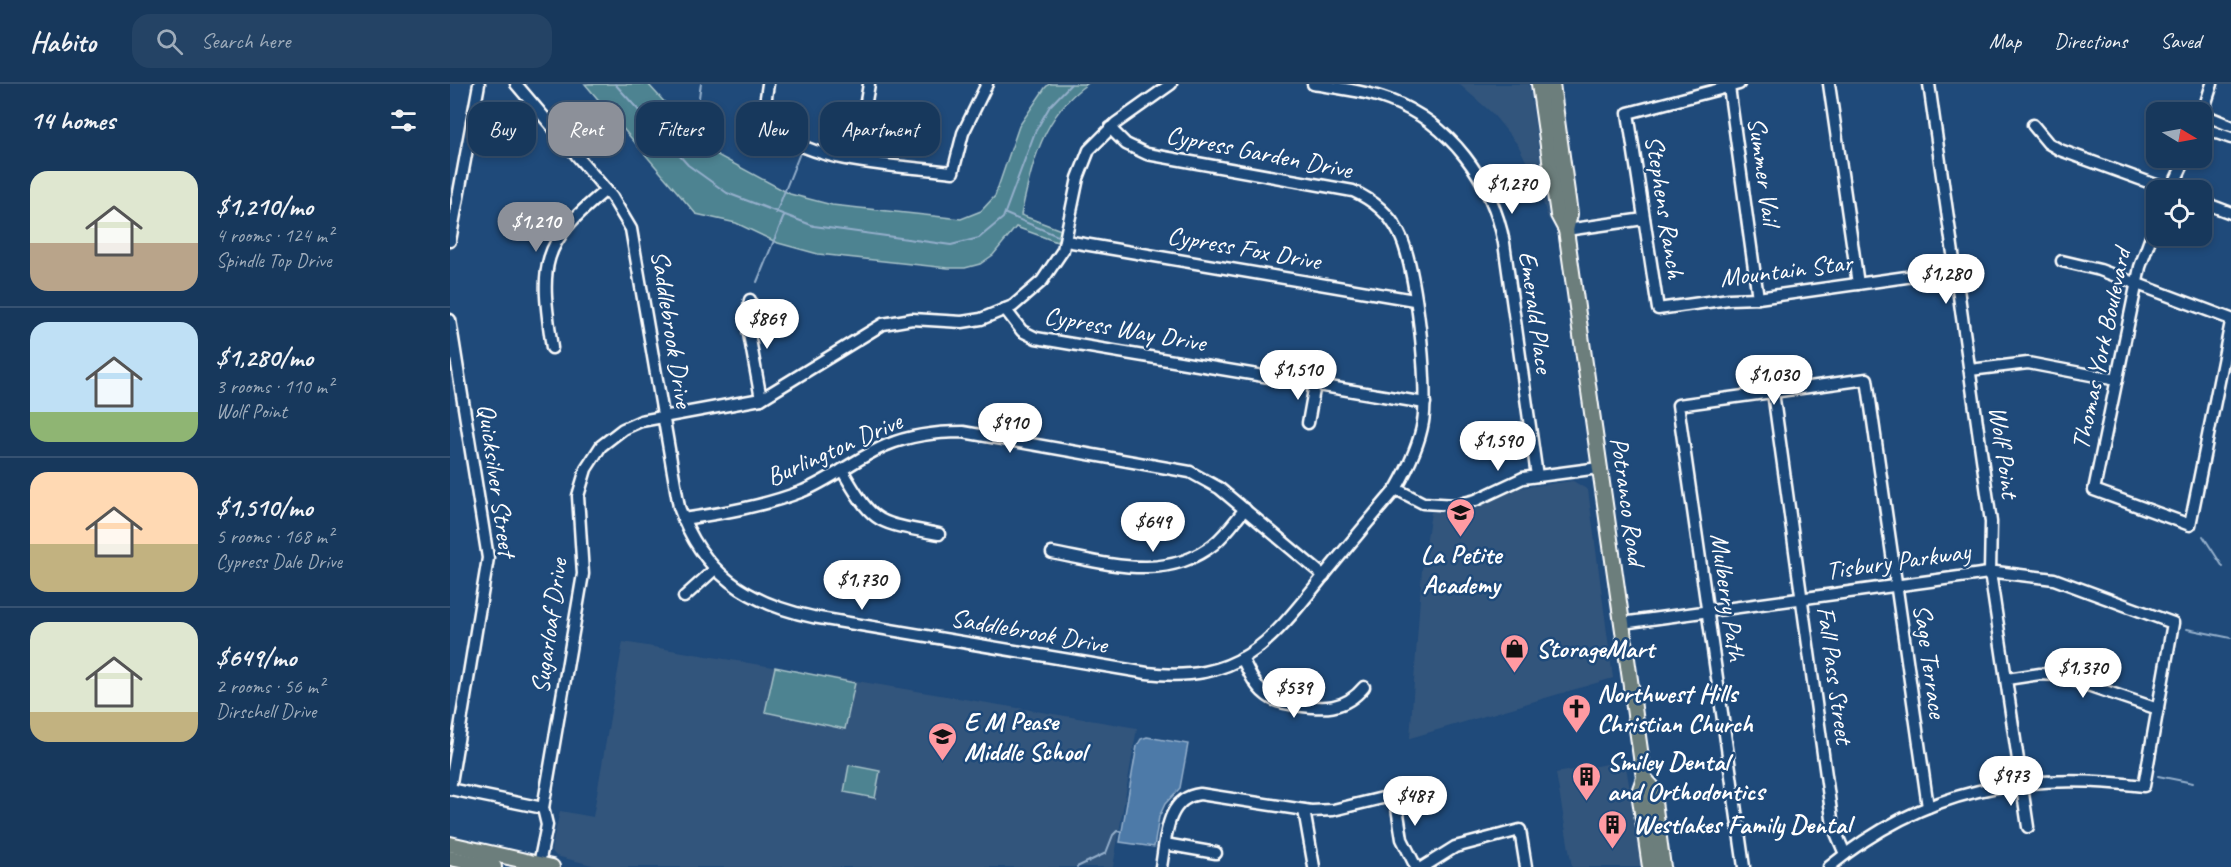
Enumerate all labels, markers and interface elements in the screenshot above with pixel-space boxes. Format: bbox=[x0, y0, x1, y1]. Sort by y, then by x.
search box bbox=[132, 14, 552, 68]
text: Habito bbox=[30, 24, 96, 59]
icon: search bbox=[153, 25, 186, 58]
text: Search here bbox=[201, 27, 291, 55]
text: Map bbox=[1989, 28, 2021, 54]
text: Directions bbox=[2054, 28, 2127, 54]
text: Saved bbox=[2160, 28, 2201, 54]
chip: Buy bbox=[468, 102, 536, 156]
chip: Rent bbox=[548, 102, 624, 156]
chip: Filters bbox=[636, 102, 724, 156]
chip: New bbox=[736, 102, 808, 156]
chip: Apartment bbox=[820, 102, 940, 156]
north arrow bbox=[2146, 102, 2212, 168]
map controls bbox=[2146, 102, 2212, 246]
text: 14 homes bbox=[30, 104, 115, 137]
icon: filters bbox=[387, 104, 420, 137]
street label: Summer Vail bbox=[1740, 115, 1789, 231]
street label: Cypress Garden Drive bbox=[1163, 118, 1356, 186]
street label: Stephens Ranch bbox=[1637, 133, 1693, 282]
pin: $1,270 bbox=[1463, 164, 1561, 215]
text: $1,270 bbox=[1488, 171, 1536, 196]
button: locate bbox=[2146, 180, 2212, 246]
text: $1,210/mo bbox=[216, 190, 313, 223]
icon: home bbox=[78, 195, 150, 267]
pin: $1,210 bbox=[487, 202, 585, 253]
text: $1,210 bbox=[512, 209, 560, 234]
street label: Cypress Fox Drive bbox=[1165, 218, 1326, 278]
text: 4 rooms · 124 m² bbox=[216, 223, 333, 248]
street label: Thomas York Boulevard bbox=[2064, 241, 2139, 453]
street label: Mountain Star bbox=[1718, 245, 1856, 294]
text: Spindle Top Drive bbox=[216, 248, 331, 273]
street label: Saddlebrook Drive bbox=[643, 248, 701, 411]
street label: Emerald Place bbox=[1511, 249, 1561, 378]
pin: $1,280 bbox=[1897, 254, 1995, 305]
text: $1,280 bbox=[1922, 261, 1970, 286]
pin: $869 bbox=[731, 299, 803, 350]
street label: Cypress Way Drive bbox=[1042, 299, 1211, 360]
text: $869 bbox=[749, 306, 785, 331]
text: $1,280/mo bbox=[216, 341, 313, 374]
icon: home bbox=[78, 346, 150, 418]
pin: $1,510 bbox=[1249, 350, 1347, 401]
pin: $1,030 bbox=[1725, 355, 1823, 406]
text: $1,510 bbox=[1274, 357, 1322, 382]
text: $1,030 bbox=[1750, 362, 1798, 387]
text: 3 rooms · 110 m² bbox=[216, 374, 333, 399]
text: Wolf Point bbox=[216, 399, 287, 424]
street label: Quicksilver Street bbox=[470, 402, 525, 562]
pin: $910 bbox=[974, 403, 1046, 454]
street label: Burlington Drive bbox=[761, 404, 908, 494]
street label: Wolf Point bbox=[1981, 404, 2027, 502]
text: $910 bbox=[992, 410, 1028, 435]
pin: $1,590 bbox=[1449, 421, 1547, 472]
text: $1,590 bbox=[1474, 428, 1522, 453]
street label: Potranco Road bbox=[1603, 435, 1654, 571]
text: $1,510/mo bbox=[216, 491, 313, 524]
icon: home bbox=[78, 496, 150, 568]
school or university icon: La Petite Academy bbox=[1445, 496, 1477, 538]
pin: $649 bbox=[1117, 502, 1189, 553]
text: $649 bbox=[1135, 509, 1171, 534]
text: 5 rooms · 168 m² bbox=[216, 524, 333, 549]
street label: Mulberry Path bbox=[1703, 531, 1754, 665]
street label: Tisbury Parkway bbox=[1824, 534, 1974, 587]
place label: La Petite Academy bbox=[1421, 538, 1504, 601]
text: Cypress Dale Drive bbox=[216, 549, 342, 574]
street label: Sugarloaf Drive bbox=[523, 555, 575, 696]
pin: $1,730 bbox=[813, 560, 911, 611]
text: $1,730 bbox=[838, 567, 886, 592]
street label: Saddlebrook Drive bbox=[948, 601, 1111, 661]
street label: Sage Terrace bbox=[1906, 602, 1955, 722]
street label: Fall Pass Street bbox=[1809, 604, 1861, 748]
shop icon: StorageMart bbox=[1499, 632, 1531, 674]
place label: StorageMart bbox=[1536, 632, 1657, 665]
text: $649/mo bbox=[216, 641, 296, 674]
icon: home bbox=[78, 646, 150, 718]
pin: $1,370 bbox=[2034, 648, 2132, 699]
text: $1,370 bbox=[2059, 655, 2107, 680]
pin: $539 bbox=[1258, 668, 1330, 719]
text: 2 rooms · 56 m² bbox=[216, 674, 324, 699]
text: $539 bbox=[1276, 675, 1312, 700]
place label: Northwest Hills Christian Church bbox=[1597, 677, 1754, 740]
church icon: Northwest Hills Christian Church bbox=[1560, 692, 1592, 734]
text: Dirschell Drive bbox=[216, 699, 316, 724]
place label: E M Pease Middle School bbox=[964, 705, 1091, 768]
school or university icon: E M Pease Middle School bbox=[927, 720, 959, 762]
place label: Smiley Dental and Orthodontics bbox=[1607, 745, 1767, 808]
pin: $973 bbox=[1975, 756, 2047, 807]
building icon: Smiley Dental and Orthodontics bbox=[1570, 760, 1602, 802]
text: $973 bbox=[1993, 763, 2029, 788]
pin: $487 bbox=[1379, 776, 1451, 827]
text: $487 bbox=[1397, 783, 1433, 808]
building icon: Westlakes Family Dental bbox=[1596, 808, 1628, 850]
place label: Westlakes Family Dental bbox=[1633, 808, 1855, 841]

